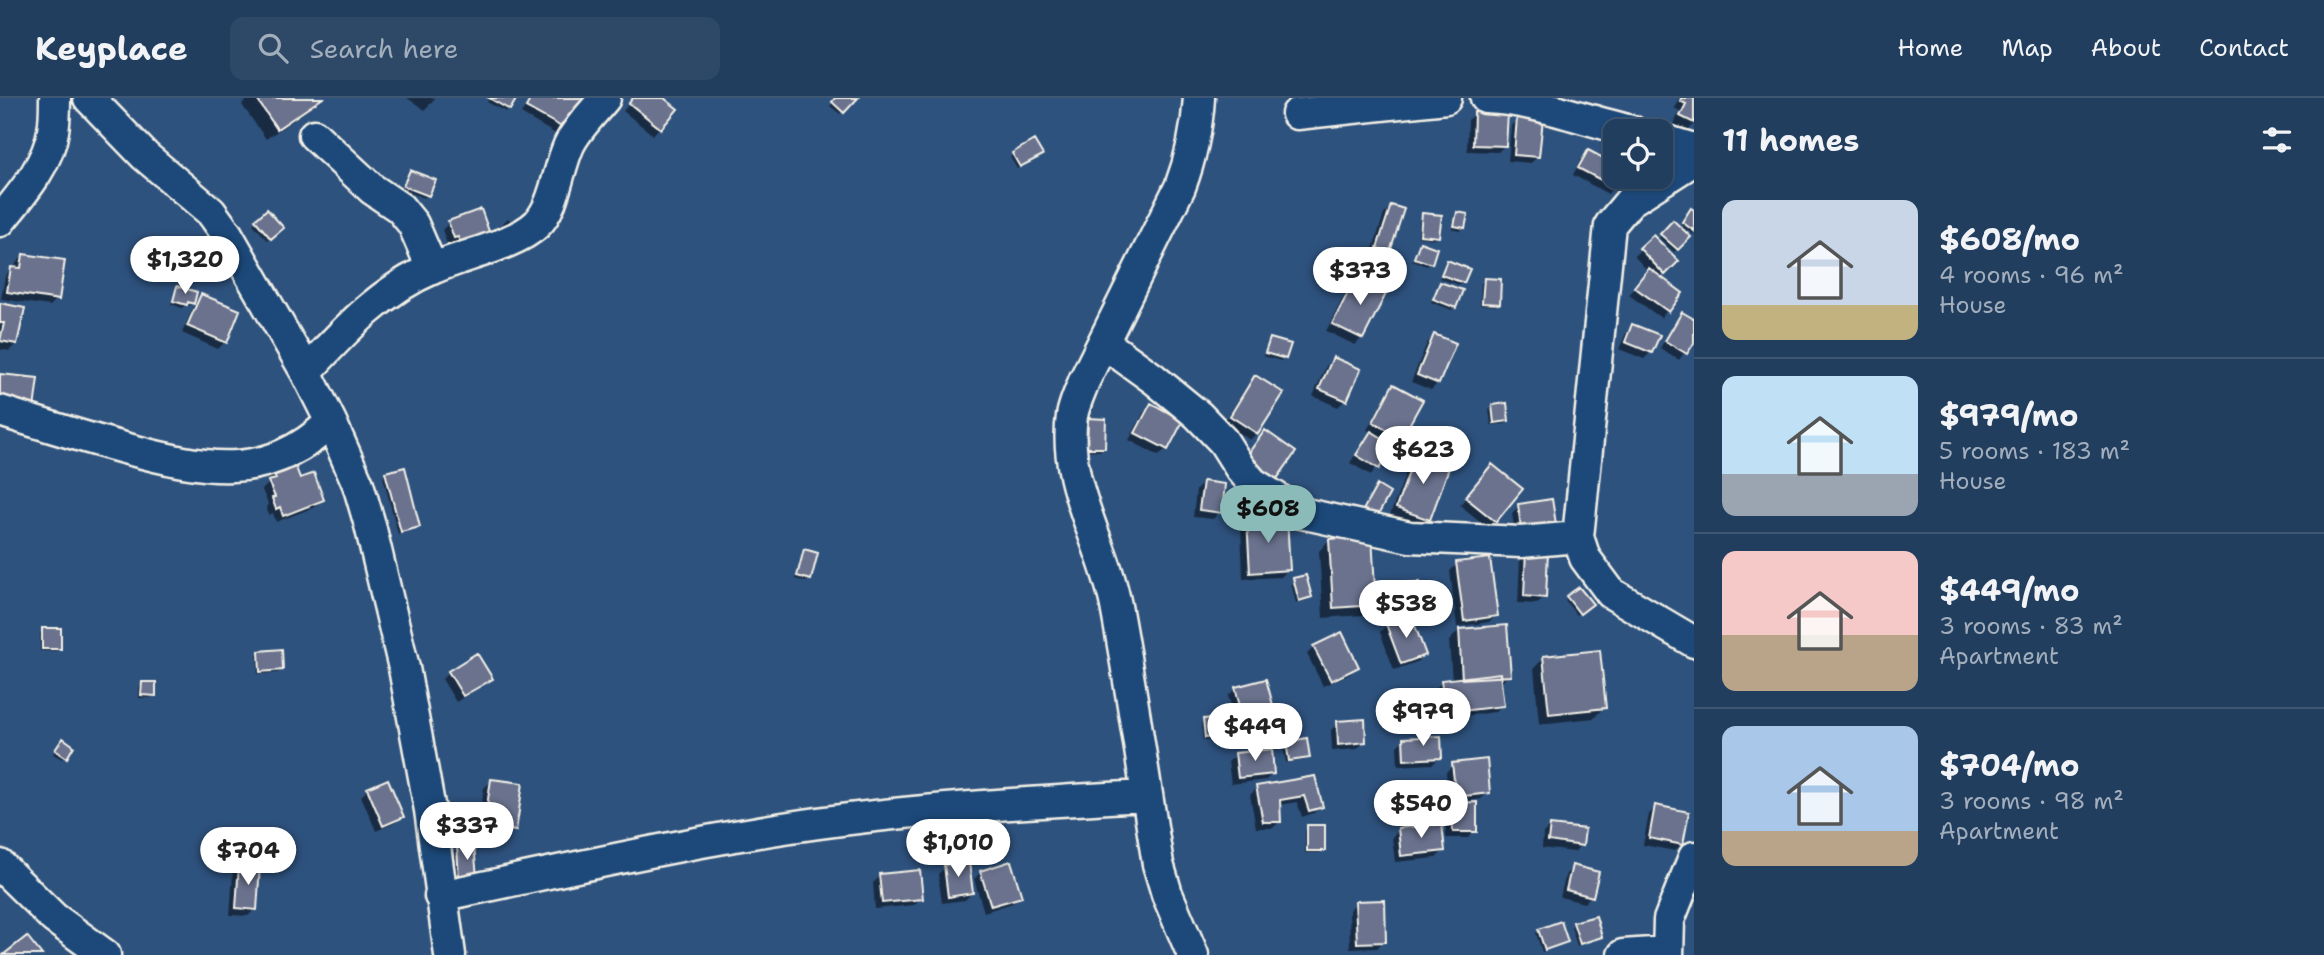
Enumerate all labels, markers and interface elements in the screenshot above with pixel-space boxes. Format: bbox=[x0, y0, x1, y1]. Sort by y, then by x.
search box bbox=[230, 17, 720, 80]
text: Keyplace bbox=[35, 26, 188, 71]
icon: search bbox=[254, 29, 292, 67]
text: Search here bbox=[310, 31, 458, 66]
text: Home bbox=[1897, 32, 1963, 64]
text: Map bbox=[2001, 32, 2053, 64]
text: About bbox=[2091, 32, 2161, 64]
text: Contact bbox=[2199, 32, 2289, 64]
map controls bbox=[1603, 119, 1673, 189]
button: locate bbox=[1603, 119, 1673, 189]
text: 11 homes bbox=[1722, 120, 1859, 161]
icon: filters bbox=[2258, 121, 2296, 159]
text: $608/mo bbox=[1939, 219, 2080, 260]
icon: home bbox=[1778, 228, 1862, 312]
pin: $1,320 bbox=[128, 236, 242, 296]
text: $1,320 bbox=[146, 244, 224, 274]
pin: $373 bbox=[1319, 248, 1401, 307]
text: $373 bbox=[1329, 255, 1391, 285]
text: 4 rooms · 96 m² bbox=[1939, 260, 2124, 290]
text: House bbox=[1939, 290, 2007, 320]
text: $979/mo bbox=[1939, 395, 2079, 436]
icon: home bbox=[1778, 404, 1862, 488]
pin: $623 bbox=[1382, 426, 1464, 486]
text: $623 bbox=[1391, 434, 1455, 464]
text: 5 rooms · 183 m² bbox=[1939, 436, 2130, 466]
text: House bbox=[1939, 466, 2007, 496]
pin: $608 bbox=[1227, 486, 1309, 545]
text: $608 bbox=[1236, 493, 1300, 523]
text: $449/mo bbox=[1939, 570, 2079, 611]
icon: home bbox=[1778, 579, 1862, 663]
pin: $538 bbox=[1365, 580, 1447, 640]
text: $538 bbox=[1375, 588, 1437, 618]
text: 3 rooms · 83 m² bbox=[1939, 611, 2123, 641]
text: Apartment bbox=[1939, 641, 2059, 671]
pin: $979 bbox=[1382, 688, 1464, 748]
text: $979 bbox=[1392, 696, 1454, 726]
pin: $449 bbox=[1214, 704, 1296, 763]
text: $449 bbox=[1223, 711, 1287, 741]
text: $704/mo bbox=[1939, 745, 2079, 786]
icon: home bbox=[1778, 754, 1862, 838]
pin: $540 bbox=[1380, 780, 1462, 840]
text: 3 rooms · 98 m² bbox=[1939, 786, 2124, 816]
text: $540 bbox=[1390, 788, 1452, 818]
pin: $337 bbox=[426, 802, 508, 862]
text: $337 bbox=[436, 810, 498, 840]
text: Apartment bbox=[1939, 816, 2059, 846]
pin: $1,010 bbox=[901, 820, 1015, 879]
text: $1,010 bbox=[922, 827, 994, 857]
pin: $704 bbox=[207, 828, 289, 887]
text: $704 bbox=[216, 835, 280, 865]

